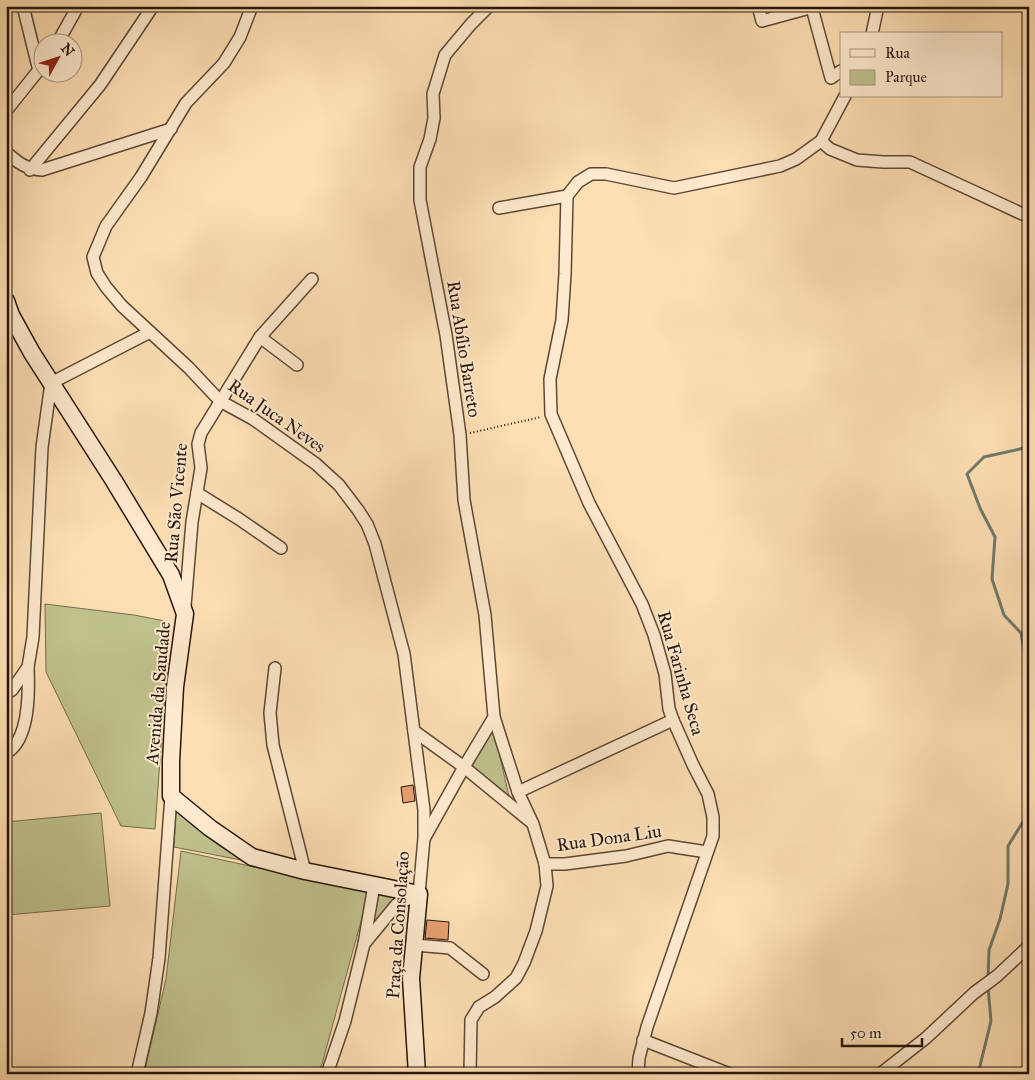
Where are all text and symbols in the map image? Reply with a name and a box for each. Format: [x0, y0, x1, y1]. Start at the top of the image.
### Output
north arrow [32, 32, 82, 82]
legend [840, 32, 1002, 98]
text: N [57, 40, 78, 60]
text: Rua [885, 44, 910, 62]
text: Parque [885, 68, 927, 87]
street label: Rua Abílio Barreto [442, 279, 486, 419]
street label: Rua Juca Neves [223, 374, 330, 459]
street label: Rua São Vicente [160, 442, 192, 564]
street label: Rua Farinha Seca [653, 608, 709, 738]
street label: Avenida da Saudade [141, 620, 175, 767]
street label: Rua Dona Liu [555, 820, 663, 856]
street label: Praça da Consolação [382, 850, 414, 1000]
scale bar [842, 1015, 922, 1047]
text: 50 m [850, 1024, 882, 1042]

